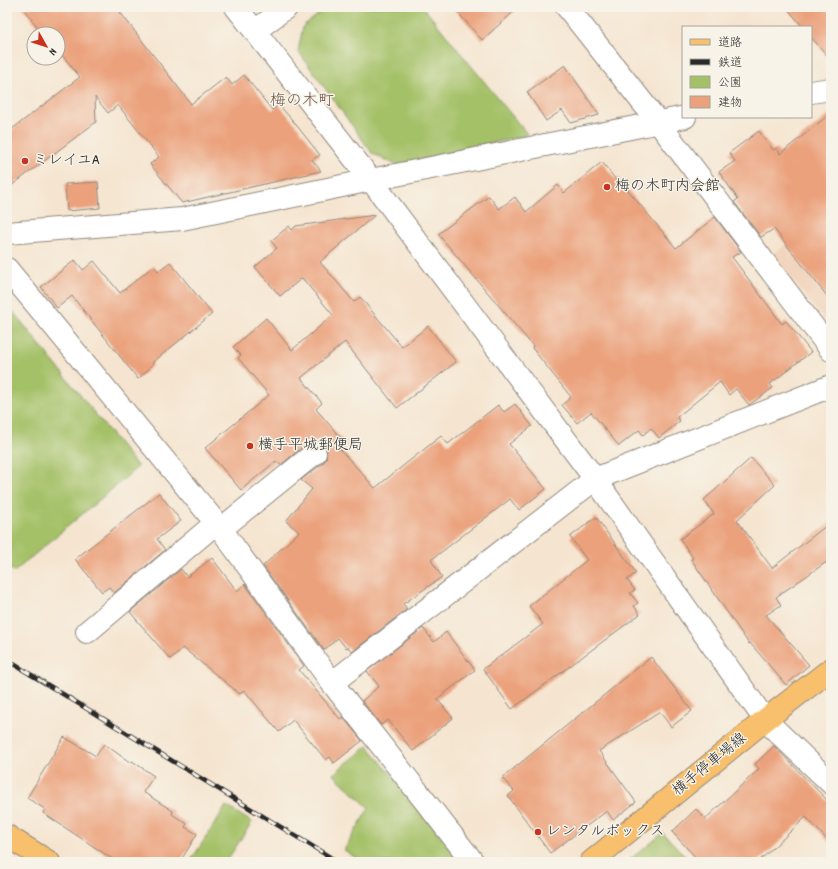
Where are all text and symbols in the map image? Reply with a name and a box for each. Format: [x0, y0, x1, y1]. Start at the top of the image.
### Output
north arrow [26, 26, 66, 66]
legend [682, 26, 812, 118]
text: 道路 [718, 35, 742, 52]
text: N [44, 44, 60, 59]
text: 鉄道 [718, 55, 742, 72]
text: 公園 [718, 75, 742, 92]
district label: 梅の木町 [270, 90, 334, 113]
text: 建物 [718, 95, 742, 112]
place label: ミレイユA [33, 150, 100, 172]
marker: ミレイユA [20, 156, 30, 166]
place label: 梅の木町内会館 [615, 176, 720, 198]
marker: 梅の木町内会館 [602, 182, 612, 192]
place label: 横手平城郵便局 [258, 435, 363, 457]
marker: 横手平城郵便局 [245, 441, 255, 451]
street label: 横手停車場線 [668, 728, 752, 802]
place label: レンタルボックス [546, 821, 665, 843]
marker: レンタルボックス [533, 827, 543, 837]

